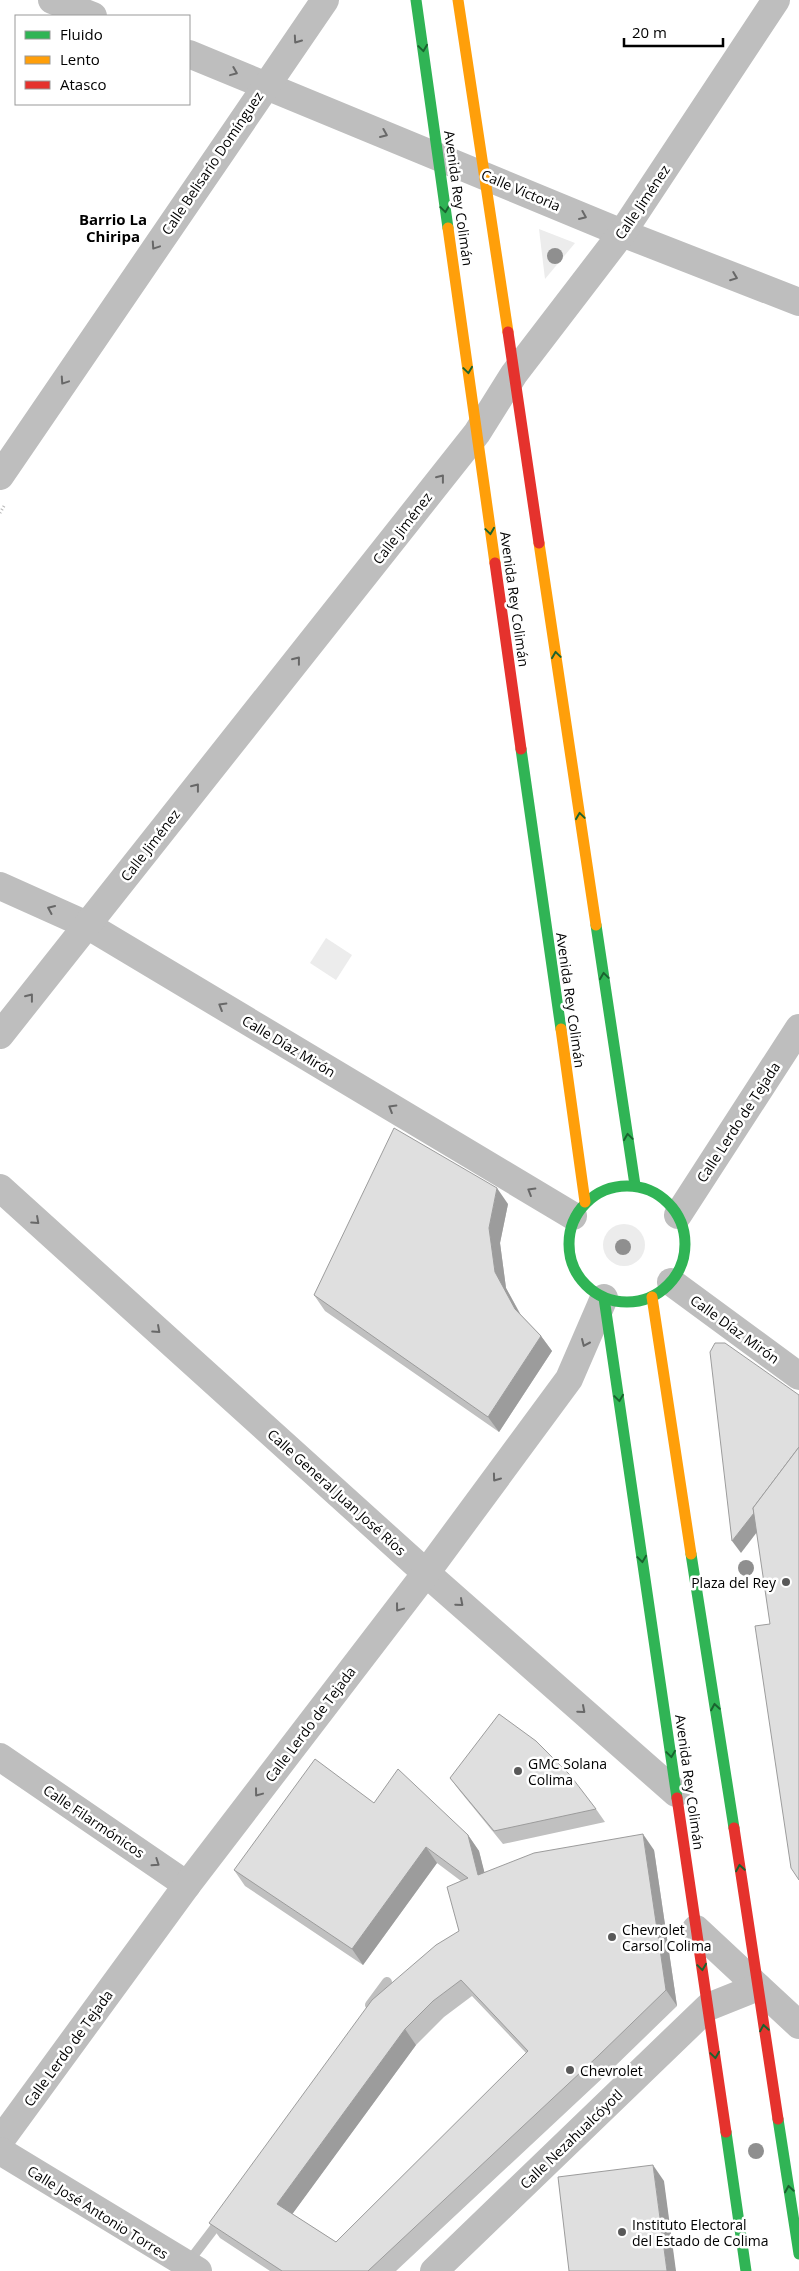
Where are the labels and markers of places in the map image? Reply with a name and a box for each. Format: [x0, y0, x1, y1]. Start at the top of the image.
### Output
place label: Plaza del Rey [691, 1573, 777, 1592]
marker: Plaza del Rey [780, 1576, 792, 1588]
place label: GMC Solana Colima [528, 1754, 607, 1789]
marker: GMC Solana Colima [512, 1765, 524, 1777]
place label: Chevrolet Carsol Colima [622, 1920, 712, 1955]
marker: Chevrolet Carsol Colima [606, 1931, 618, 1943]
place label: Chevrolet [580, 2061, 643, 2080]
marker: Chevrolet [564, 2064, 576, 2076]
place label: Instituto Electoral del Estado de Colima [632, 2215, 769, 2250]
marker: Instituto Electoral del Estado de Colima [616, 2226, 628, 2238]

